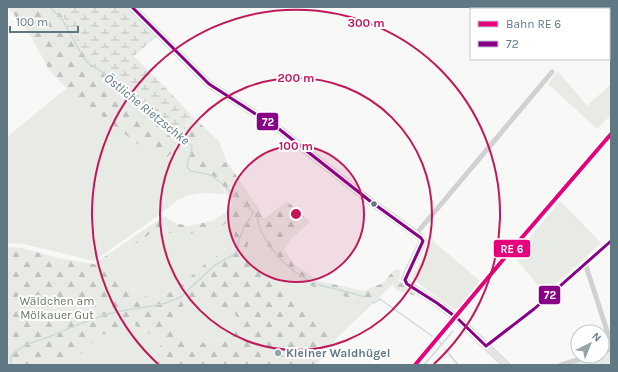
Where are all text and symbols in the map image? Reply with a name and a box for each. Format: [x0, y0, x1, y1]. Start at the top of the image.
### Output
scale bar [10, 8, 78, 34]
legend [470, 8, 610, 60]
text: 100 m [16, 15, 48, 29]
text: 300 m [347, 16, 385, 30]
text: Bahn RE 6 [506, 17, 561, 31]
text: 72 [506, 37, 519, 51]
water label: Östliche Rietzschke [101, 69, 193, 148]
text: 200 m [278, 71, 314, 85]
line badge: 72 [256, 112, 279, 131]
text: 72 [262, 116, 274, 129]
text: 100 m [279, 139, 313, 153]
unlabelled marker [369, 199, 379, 209]
centre of rings [289, 207, 303, 221]
line badge: RE 6 [493, 239, 531, 258]
text: RE 6 [501, 243, 524, 256]
line badge: 72 [538, 285, 561, 305]
text: 72 [544, 289, 556, 302]
park label: Wäldchen am Mölkauer Gut [20, 294, 94, 322]
north arrow [570, 324, 610, 364]
text: N [589, 330, 604, 344]
place label: Kleiner Waldhügel [286, 346, 390, 360]
marker: Kleiner Waldhügel [273, 348, 283, 358]

